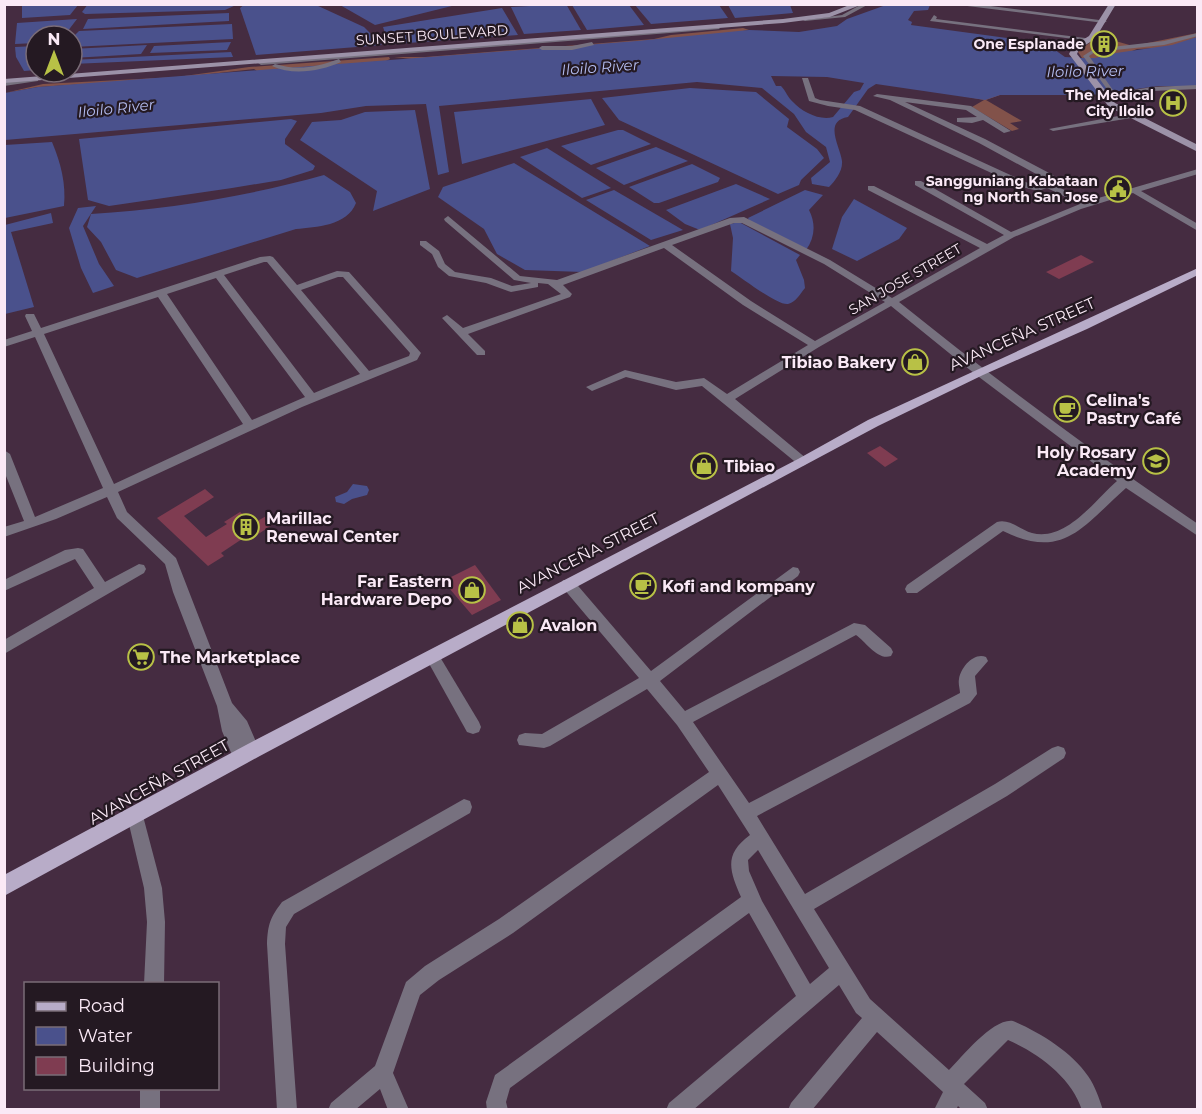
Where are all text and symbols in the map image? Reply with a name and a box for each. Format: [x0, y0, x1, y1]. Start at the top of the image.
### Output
street label: SUNSET BOULEVARD [355, 21, 509, 49]
north arrow [24, 24, 84, 84]
building icon: One Esplanade [1089, 29, 1119, 59]
text: N [48, 30, 60, 49]
place label: One Esplanade [973, 35, 1084, 53]
water label: Iloilo River [561, 55, 640, 79]
water label: Iloilo River [1046, 61, 1125, 81]
place label: The Medical City Iloilo [1066, 86, 1154, 120]
hospital icon: The Medical City Iloilo [1158, 88, 1188, 118]
water label: Iloilo River [77, 94, 156, 121]
place label: Sangguniang Kabataan ng North San Jose [926, 172, 1098, 206]
public building icon: Sangguniang Kabataan ng North San Jose [1103, 174, 1133, 204]
street label: SAN JOSE STREET [845, 239, 965, 319]
street label: AVANCEÑA STREET [946, 293, 1099, 375]
shop icon: Tibiao Bakery [900, 347, 930, 377]
place label: Tibiao Bakery [782, 353, 896, 372]
place label: Celina's Pastry Café [1086, 391, 1181, 428]
cafe icon: Celina's Pastry Café [1052, 394, 1082, 424]
place label: Holy Rosary Academy [1037, 443, 1136, 480]
school or university icon: Holy Rosary Academy [1141, 446, 1171, 476]
shop icon: Tibiao [689, 451, 719, 481]
place label: Tibiao [724, 457, 775, 476]
street label: AVANCEÑA STREET [513, 508, 663, 597]
place label: Marillac Renewal Center [266, 509, 399, 546]
building icon: Marillac Renewal Center [231, 512, 261, 542]
cafe icon: Kofi and kompany [628, 571, 658, 601]
place label: Far Eastern Hardware Depo [321, 572, 452, 609]
shop icon: Far Eastern Hardware Depo [457, 575, 487, 605]
place label: Kofi and kompany [662, 577, 815, 596]
shop icon: Avalon [505, 610, 535, 640]
place label: Avalon [539, 616, 597, 635]
supermarket icon: The Marketplace [126, 642, 156, 672]
place label: The Marketplace [160, 648, 300, 667]
street label: AVANCEÑA STREET [85, 735, 233, 829]
legend [24, 982, 219, 1090]
text: Road [78, 995, 125, 1017]
text: Water [78, 1025, 133, 1047]
text: Building [78, 1055, 155, 1077]

